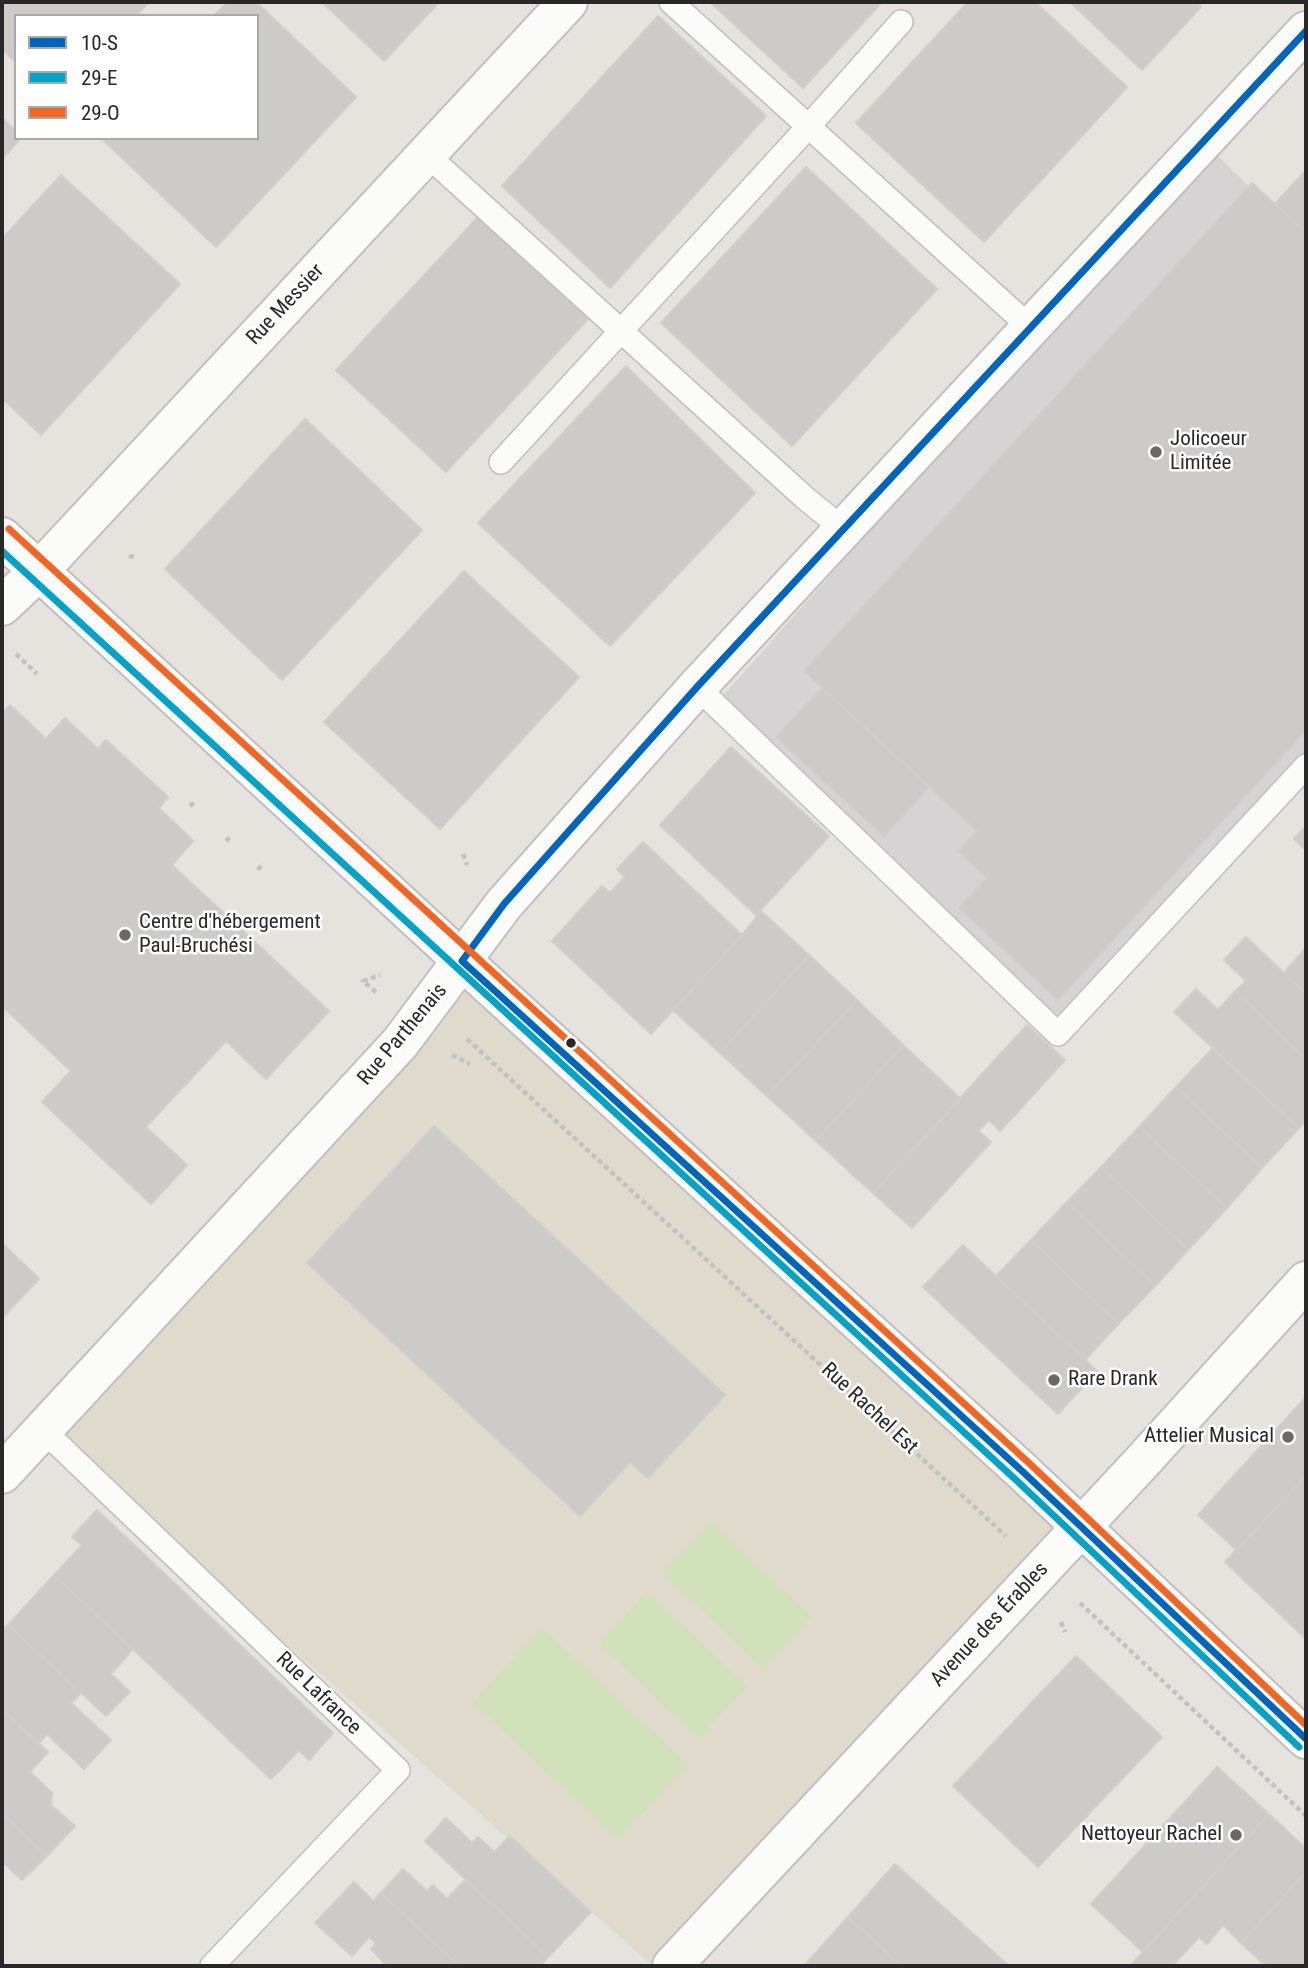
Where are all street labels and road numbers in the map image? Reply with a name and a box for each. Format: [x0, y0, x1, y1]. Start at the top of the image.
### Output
street label: Rue Messier [242, 259, 330, 351]
street label: Rue Parthenais [353, 979, 453, 1091]
street label: Rue Rachel Est [816, 1358, 922, 1460]
street label: Avenue des Érables [926, 1558, 1054, 1692]
street label: Rue Lafrance [270, 1647, 366, 1741]

